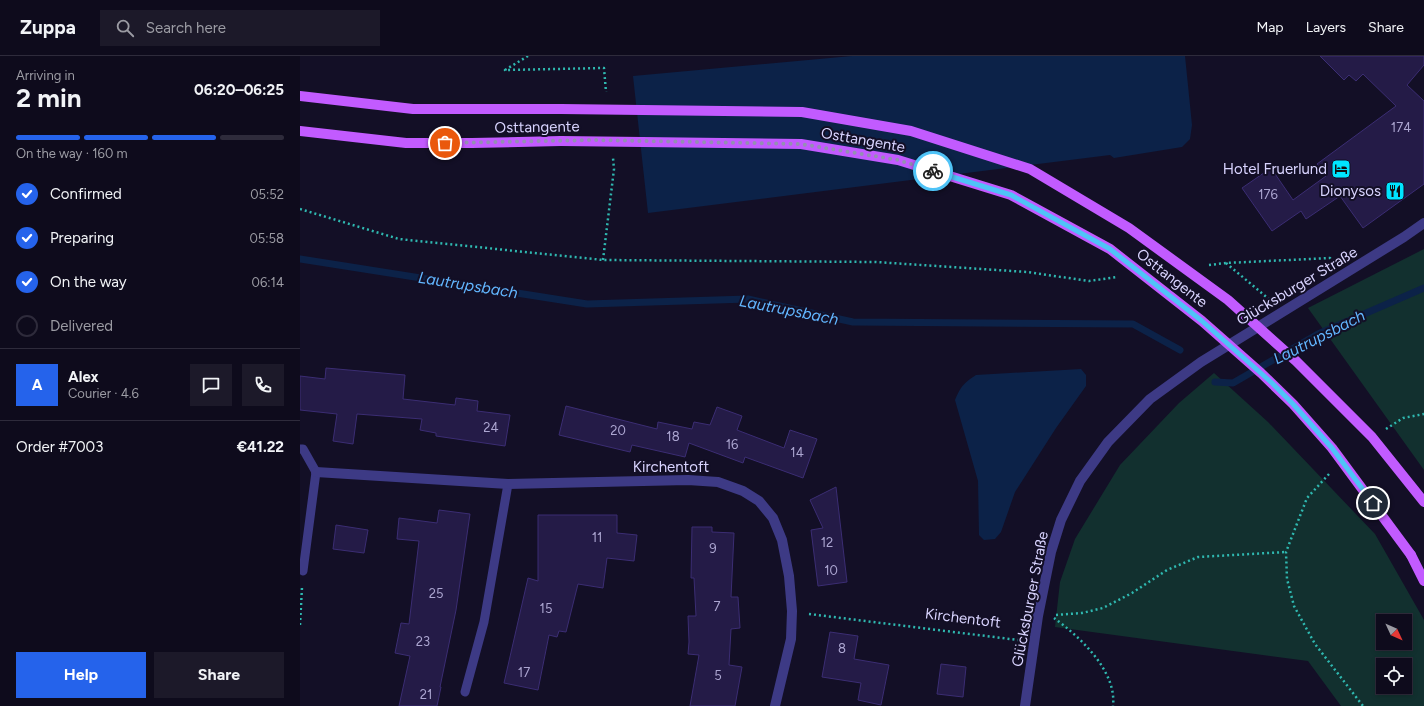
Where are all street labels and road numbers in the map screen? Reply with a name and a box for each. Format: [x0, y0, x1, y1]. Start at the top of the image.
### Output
street label: Osttangente [494, 117, 580, 137]
street label: Osttangente [820, 124, 906, 156]
street label: Glücksburger Straße [1233, 243, 1361, 329]
street label: Osttangente [1133, 245, 1211, 311]
street label: Kirchentoft [633, 458, 709, 476]
street label: Glücksburger Straße [1008, 530, 1052, 668]
street label: Kirchentoft [924, 604, 1002, 632]

